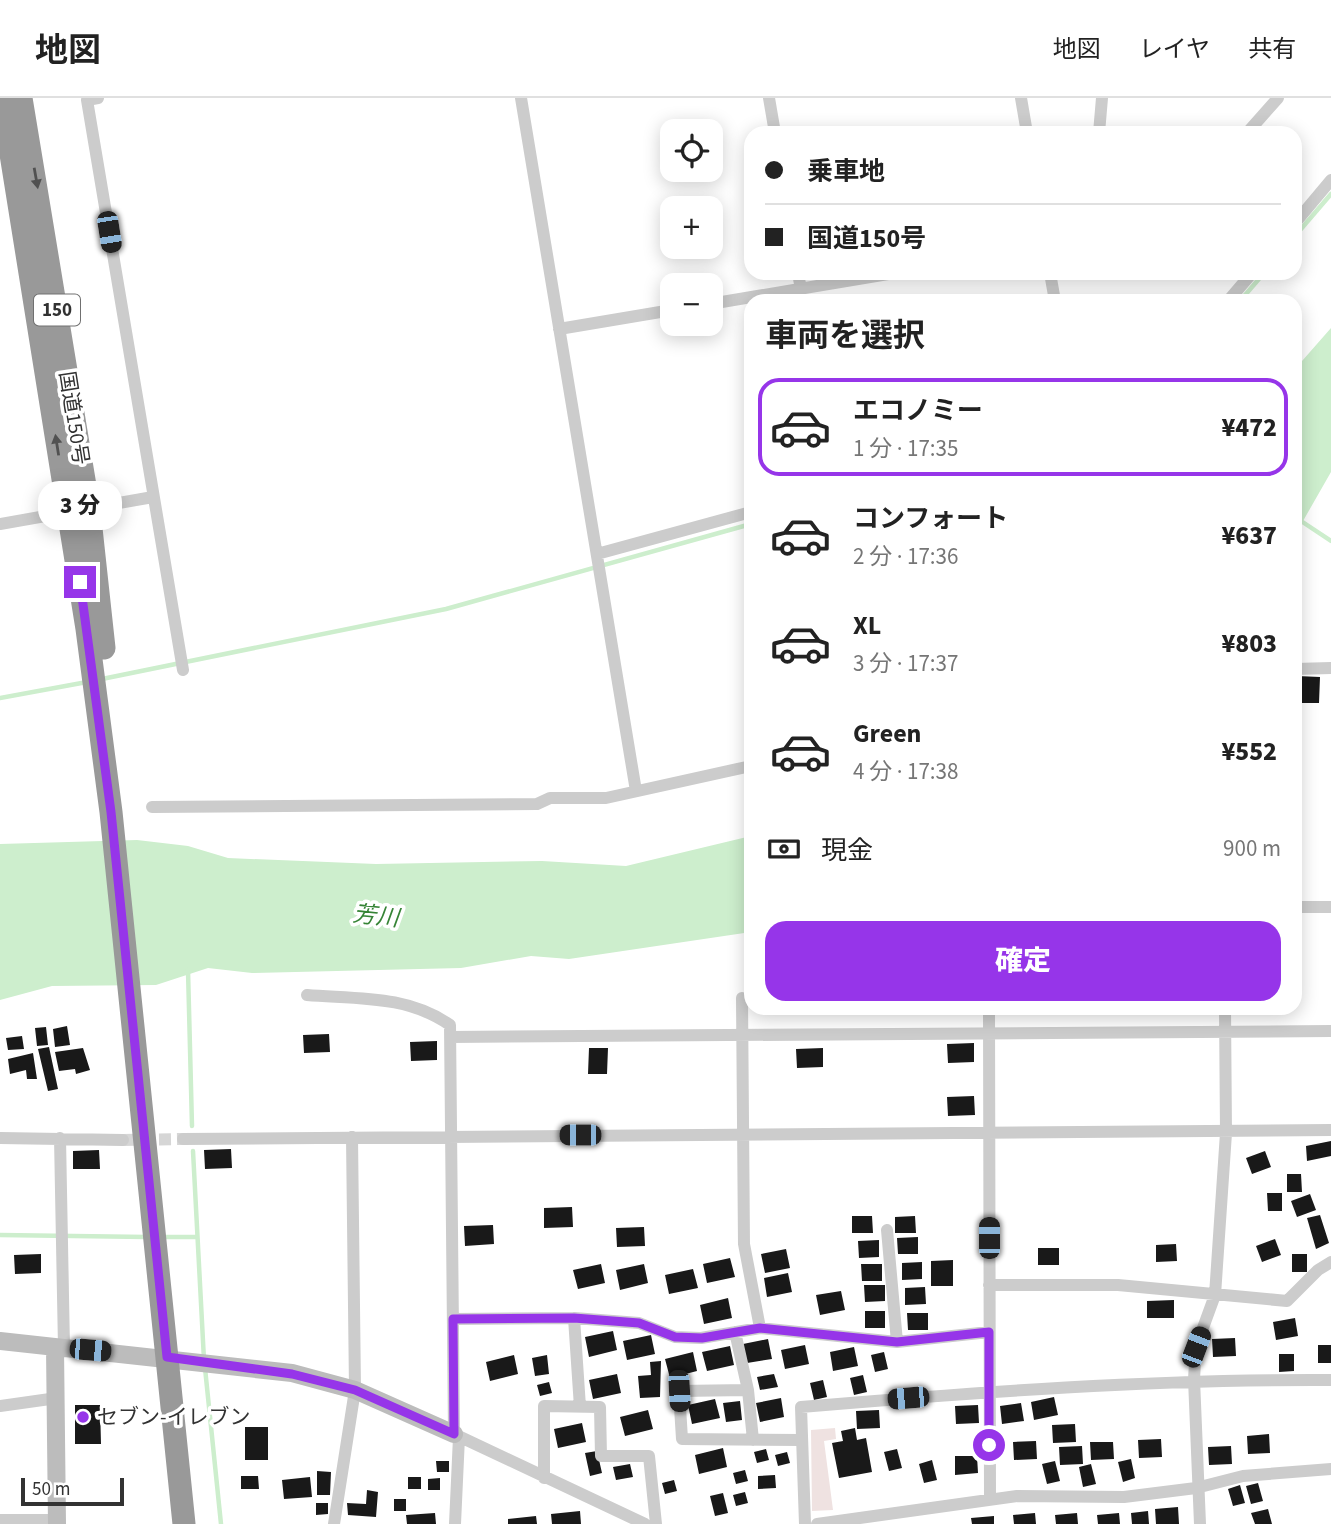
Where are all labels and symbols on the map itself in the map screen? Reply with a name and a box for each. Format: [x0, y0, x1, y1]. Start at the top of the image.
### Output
one-way arrow [31, 167, 42, 189]
car [96, 210, 123, 254]
road number: 150 [34, 294, 80, 326]
street label: 国道150号 [52, 369, 96, 467]
one-way arrow [51, 434, 62, 456]
callout: 3 分 [38, 480, 122, 530]
route end [64, 566, 96, 598]
water label: 芳川 [351, 897, 404, 935]
car [560, 1125, 602, 1146]
car [979, 1217, 1000, 1259]
car [1179, 1324, 1214, 1370]
car [69, 1338, 112, 1362]
car [668, 1369, 691, 1413]
car [887, 1386, 930, 1410]
place label: セブン-イレブン [97, 1402, 251, 1432]
marker: セブン-イレブン [75, 1409, 91, 1425]
route start [973, 1429, 1005, 1461]
scale bar [21, 1475, 124, 1507]

